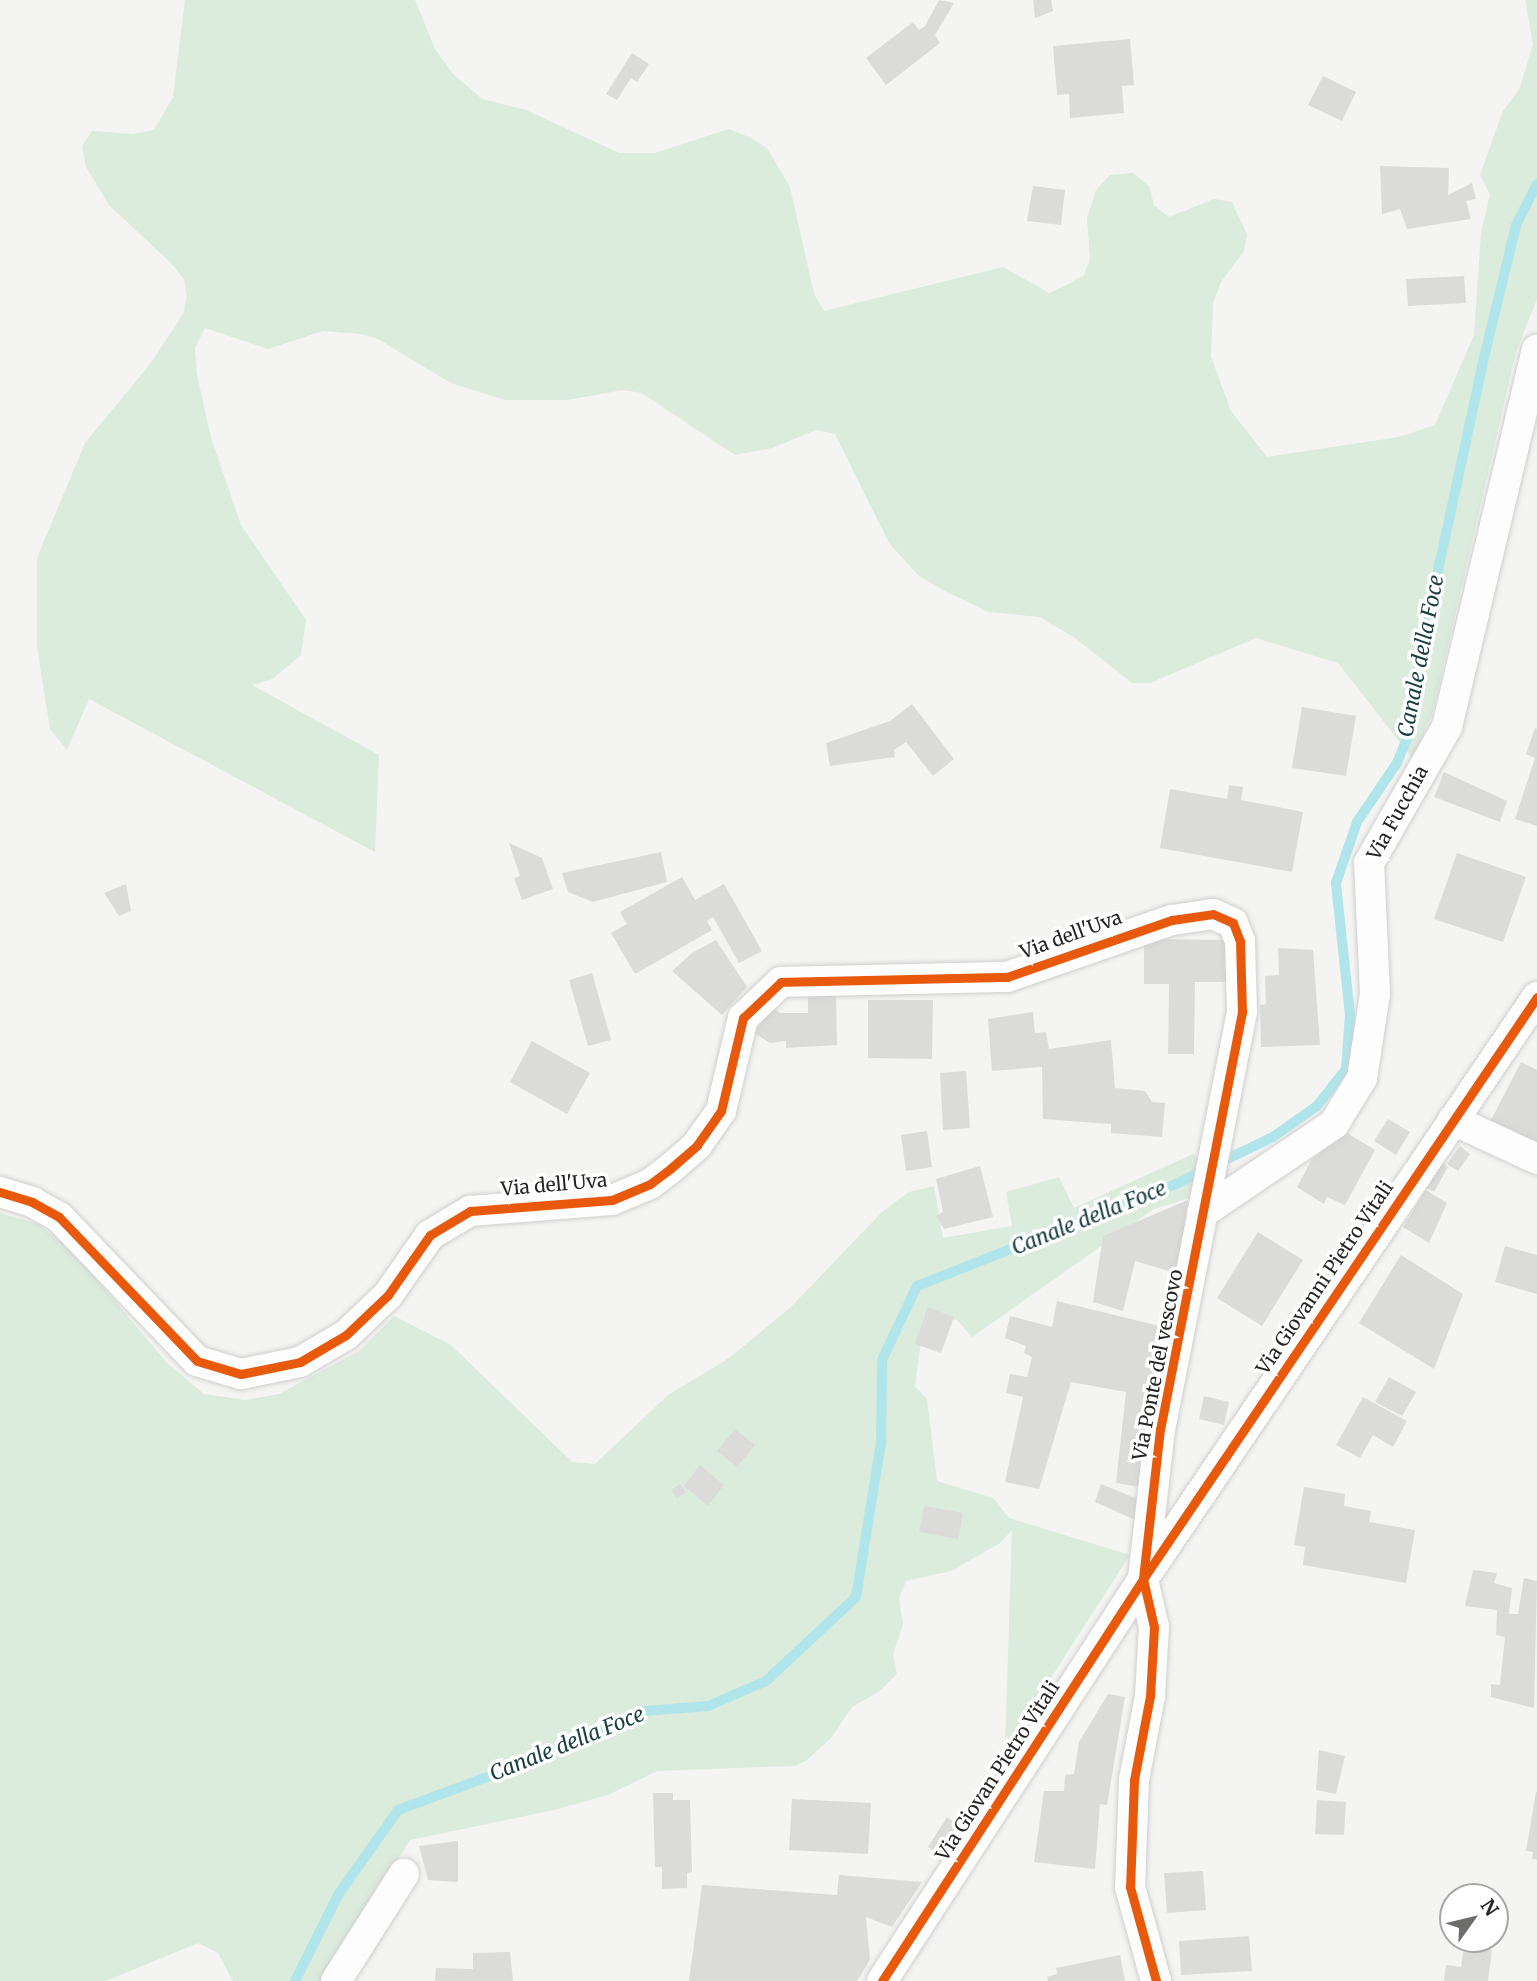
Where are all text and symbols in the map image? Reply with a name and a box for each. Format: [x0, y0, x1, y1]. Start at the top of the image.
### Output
water label: Canale della Foce [1393, 573, 1449, 739]
street label: Via Fucchia [1363, 762, 1433, 864]
street label: Via dell'Uva [1017, 906, 1125, 964]
street label: Via dell'Uva [500, 1169, 608, 1201]
water label: Canale della Foce [1008, 1175, 1170, 1261]
street label: Via Giovanni Pietro Vitali [1252, 1177, 1398, 1379]
street label: Via Ponte del vescovo [1128, 1268, 1188, 1462]
street label: Via Giovan Pietro Vitali [931, 1677, 1065, 1865]
water label: Canale della Foce [486, 1701, 648, 1787]
north arrow [1439, 1883, 1509, 1953]
text: N [1476, 1894, 1504, 1920]

